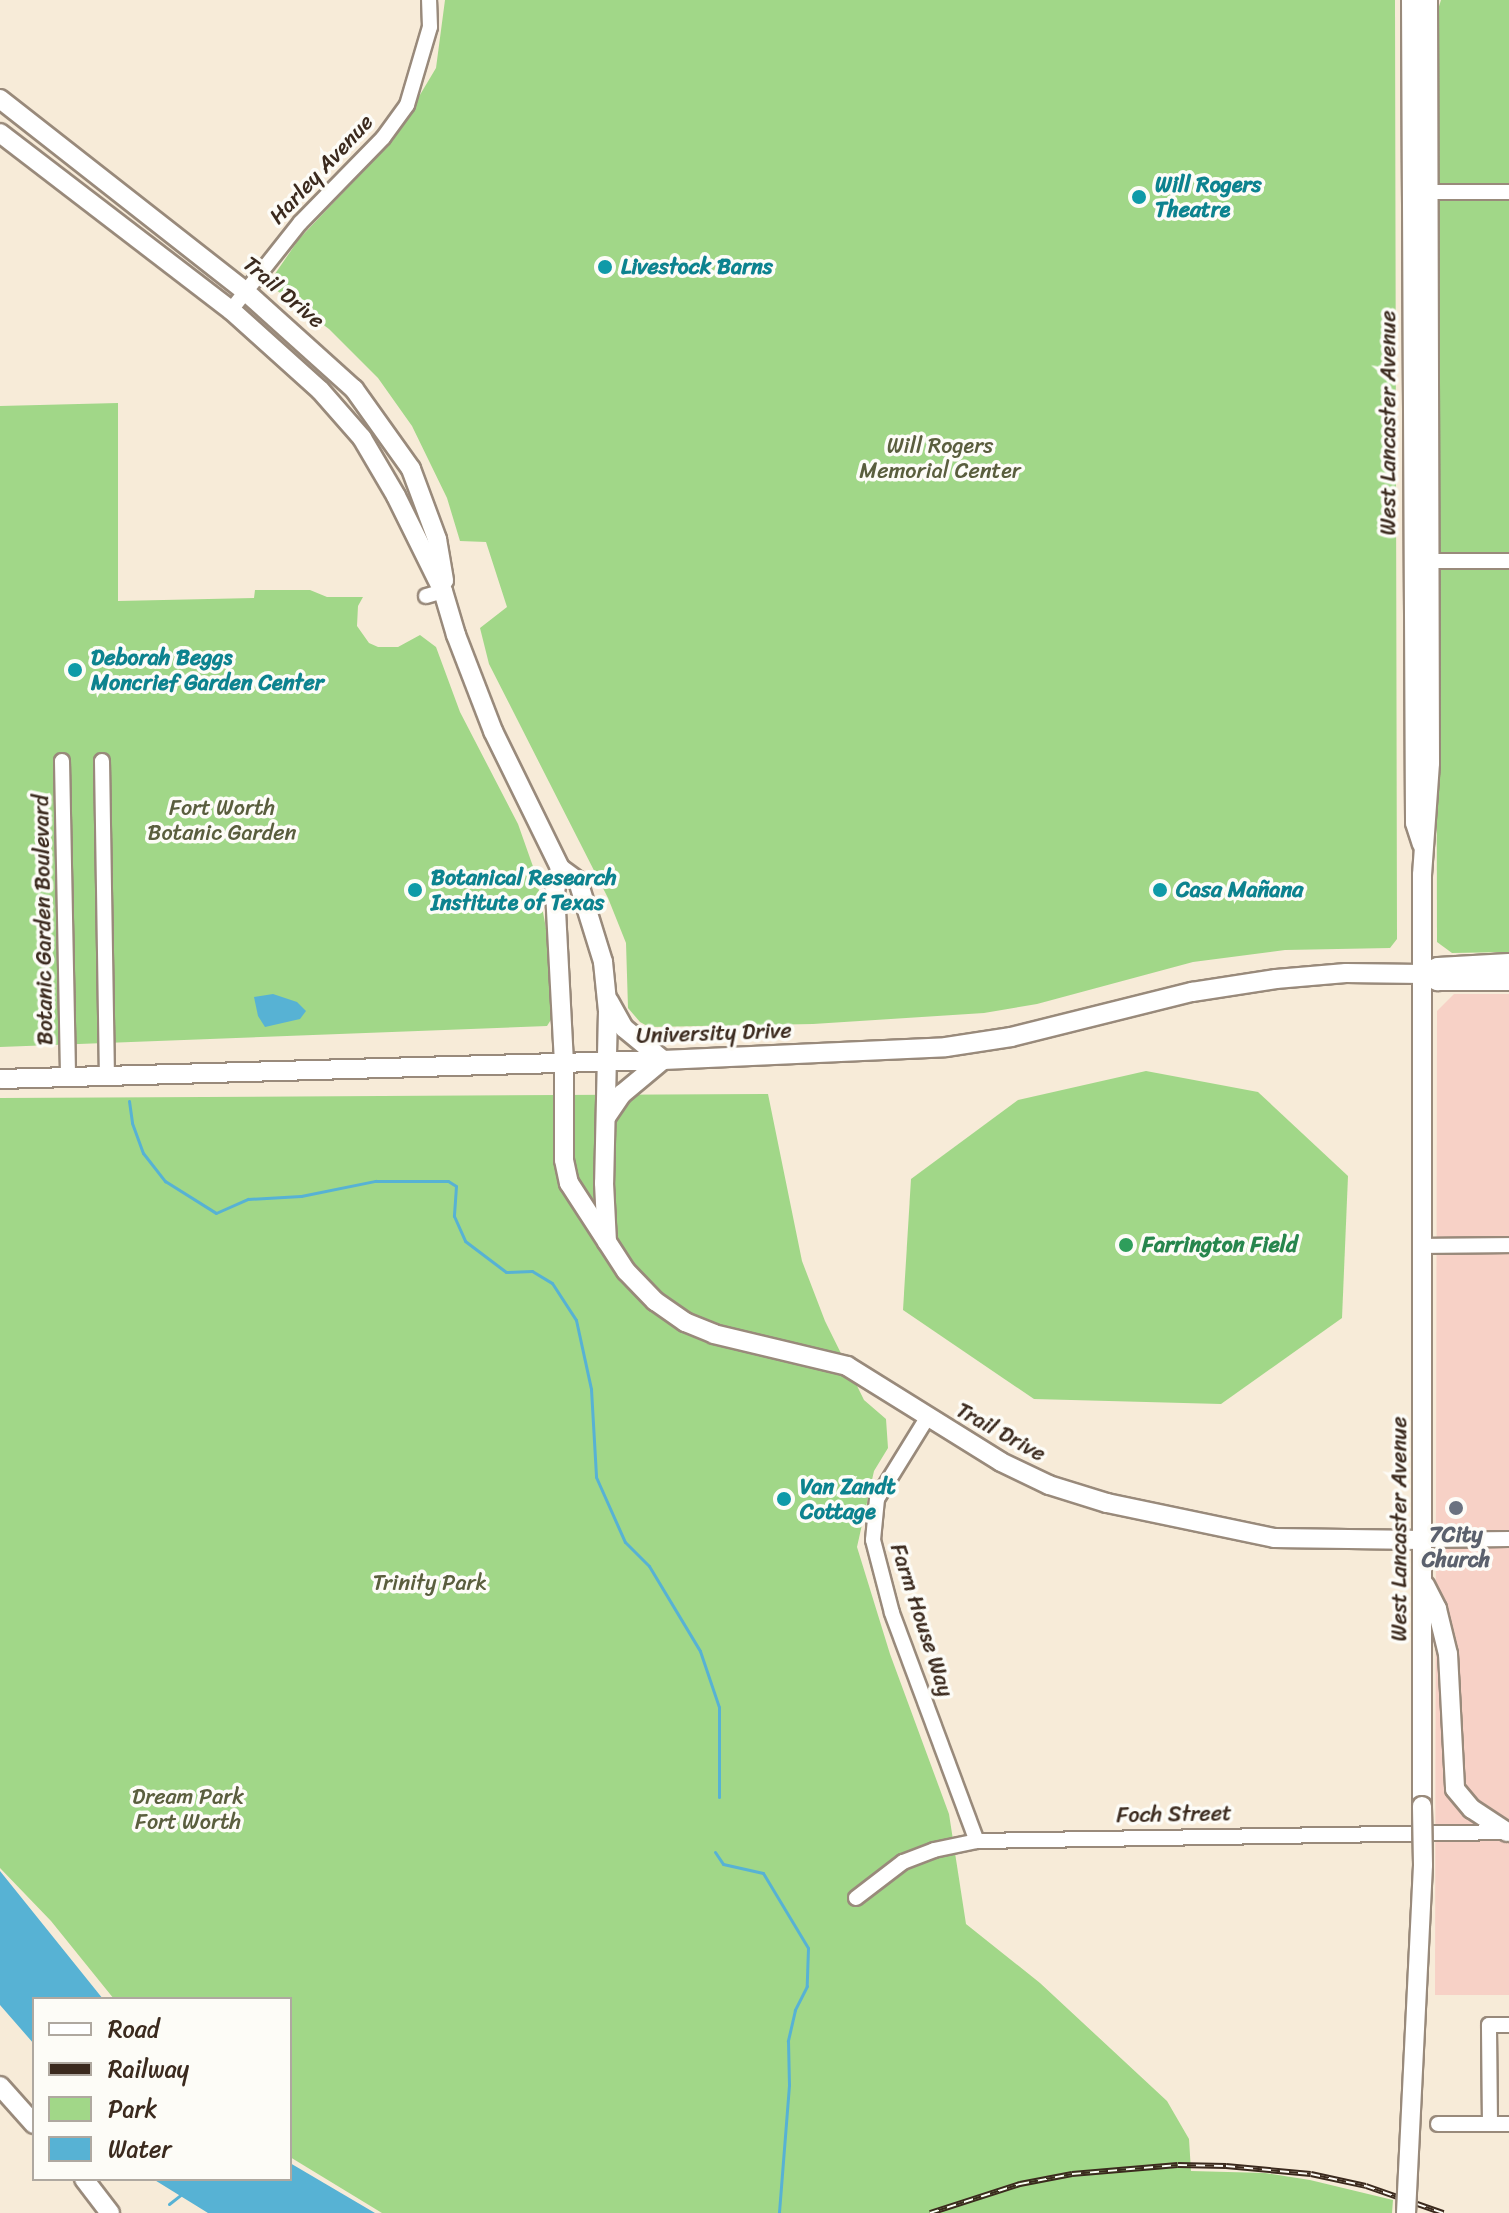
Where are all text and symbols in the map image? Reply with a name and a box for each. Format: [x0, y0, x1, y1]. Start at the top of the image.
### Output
street label: Harley Avenue [263, 109, 379, 229]
place label: Will Rogers Theatre [1155, 171, 1261, 222]
marker: Will Rogers Theatre [1130, 188, 1148, 206]
street label: Trail Drive [238, 250, 330, 334]
place label: Livestock Barns [621, 254, 772, 280]
marker: Livestock Barns [596, 258, 614, 276]
street label: West Lancaster Avenue [1375, 311, 1401, 535]
park label: Will Rogers Memorial Center [859, 432, 1021, 484]
place label: Deborah Beggs Moncrief Garden Center [91, 644, 325, 696]
marker: Deborah Beggs Moncrief Garden Center [66, 661, 84, 679]
park label: Fort Worth Botanic Garden [148, 794, 296, 846]
street label: Botanic Garden Boulevard [28, 795, 58, 1045]
place label: Botanical Research Institute of Texas [431, 864, 617, 916]
place label: Casa Mañana [1176, 877, 1302, 903]
marker: Botanical Research Institute of Texas [406, 881, 424, 899]
marker: Casa Mañana [1151, 881, 1169, 899]
street label: University Drive [636, 1017, 792, 1049]
place label: Farrington Field [1142, 1232, 1298, 1258]
marker: Farrington Field [1117, 1236, 1135, 1254]
street label: Trail Drive [952, 1397, 1050, 1467]
street label: West Lancaster Avenue [1386, 1417, 1412, 1641]
place label: Van Zandt Cottage [800, 1473, 895, 1524]
marker: Van Zandt Cottage [775, 1490, 793, 1508]
marker: 7City Church [1447, 1499, 1465, 1517]
place label: 7City Church [1422, 1521, 1490, 1572]
street label: Farm House Way [885, 1540, 959, 1700]
park label: Trinity Park [373, 1570, 487, 1596]
park label: Dream Park Fort Worth [132, 1783, 244, 1834]
street label: Foch Street [1116, 1800, 1232, 1828]
legend [32, 1997, 292, 2181]
text: Road [108, 2008, 159, 2050]
text: Railway [108, 2048, 189, 2090]
text: Park [108, 2088, 157, 2130]
text: Water [108, 2128, 171, 2170]

